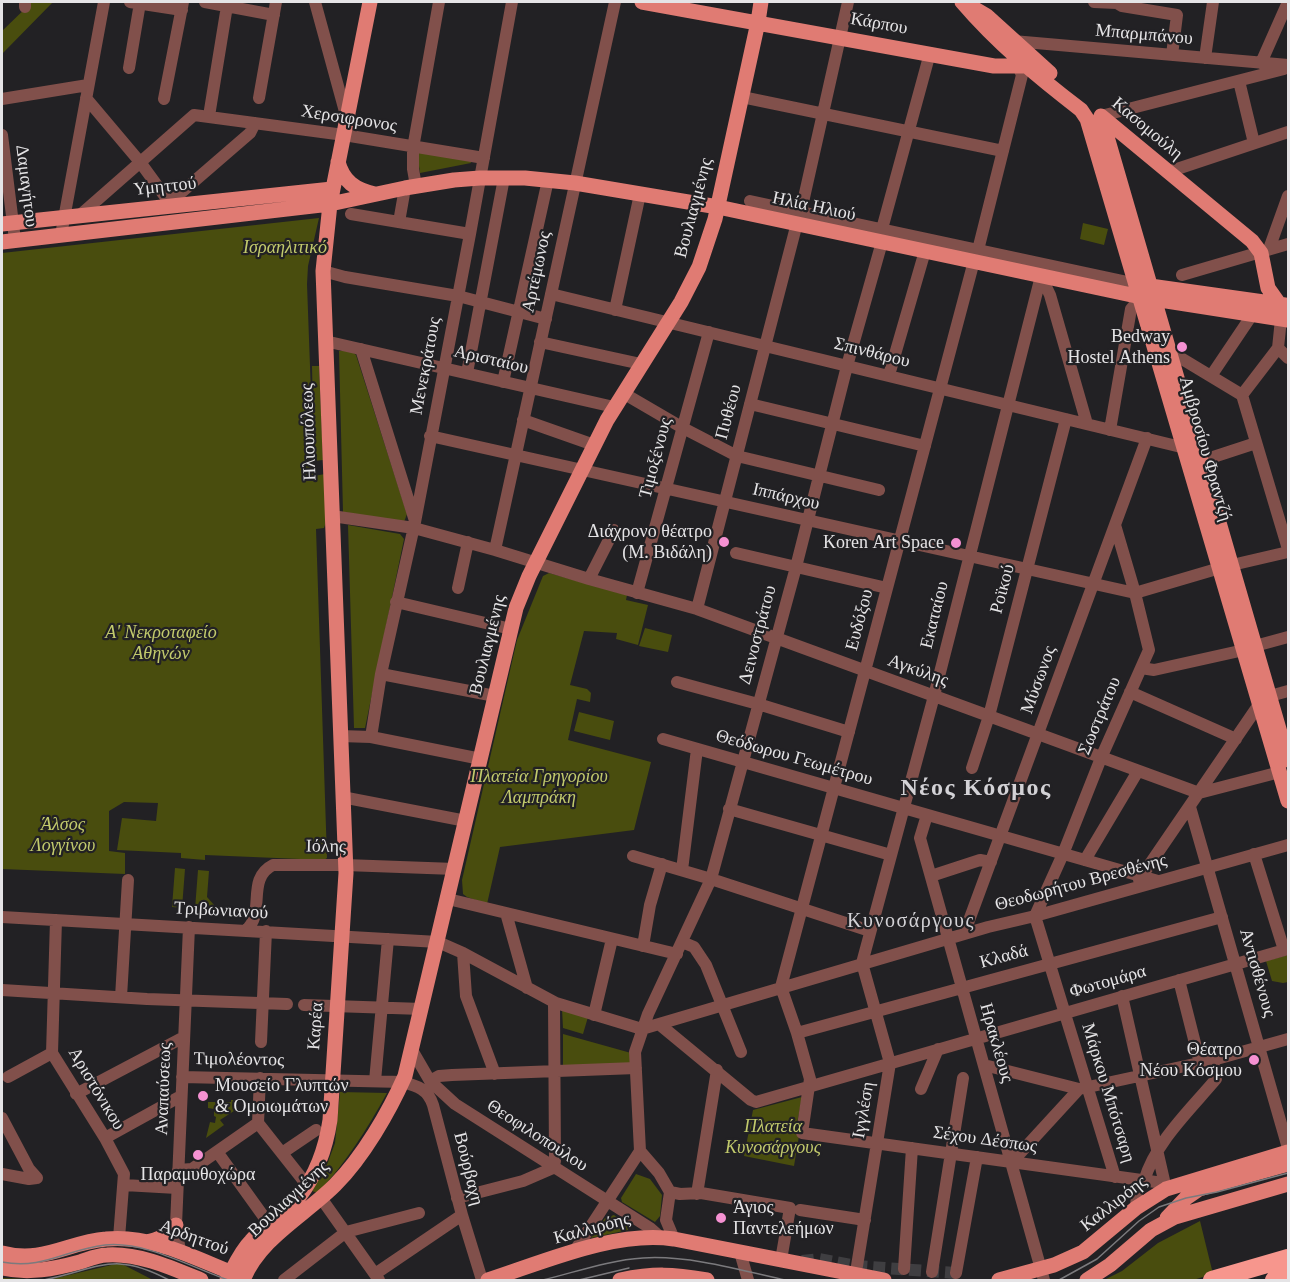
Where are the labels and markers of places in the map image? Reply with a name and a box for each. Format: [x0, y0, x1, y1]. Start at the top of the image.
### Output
place label: Bedway Hostel Athens [1068, 326, 1170, 368]
marker: Bedway Hostel Athens [1175, 340, 1189, 354]
place label: Διάχρονο θέατρο (Μ. Βιδάλη) [588, 521, 712, 564]
place label: Koren Art Space [823, 532, 944, 554]
marker: Διάχρονο θέατρο (Μ. Βιδάλη) [717, 535, 731, 549]
marker: Koren Art Space [949, 536, 963, 550]
place label: Θέατρο Νέου Κόσμου [1140, 1039, 1242, 1082]
marker: Θέατρο Νέου Κόσμου [1247, 1053, 1261, 1067]
place label: Μουσείο Γλυπτών & Ομοιωμάτων [215, 1075, 349, 1118]
marker: Μουσείο Γλυπτών & Ομοιωμάτων [196, 1089, 210, 1103]
marker: Παραμυθοχώρα [191, 1148, 205, 1162]
place label: Παραμυθοχώρα [141, 1164, 255, 1186]
place label: Άγιος Παντελεήμων [733, 1197, 834, 1240]
marker: Άγιος Παντελεήμων [714, 1211, 728, 1225]

